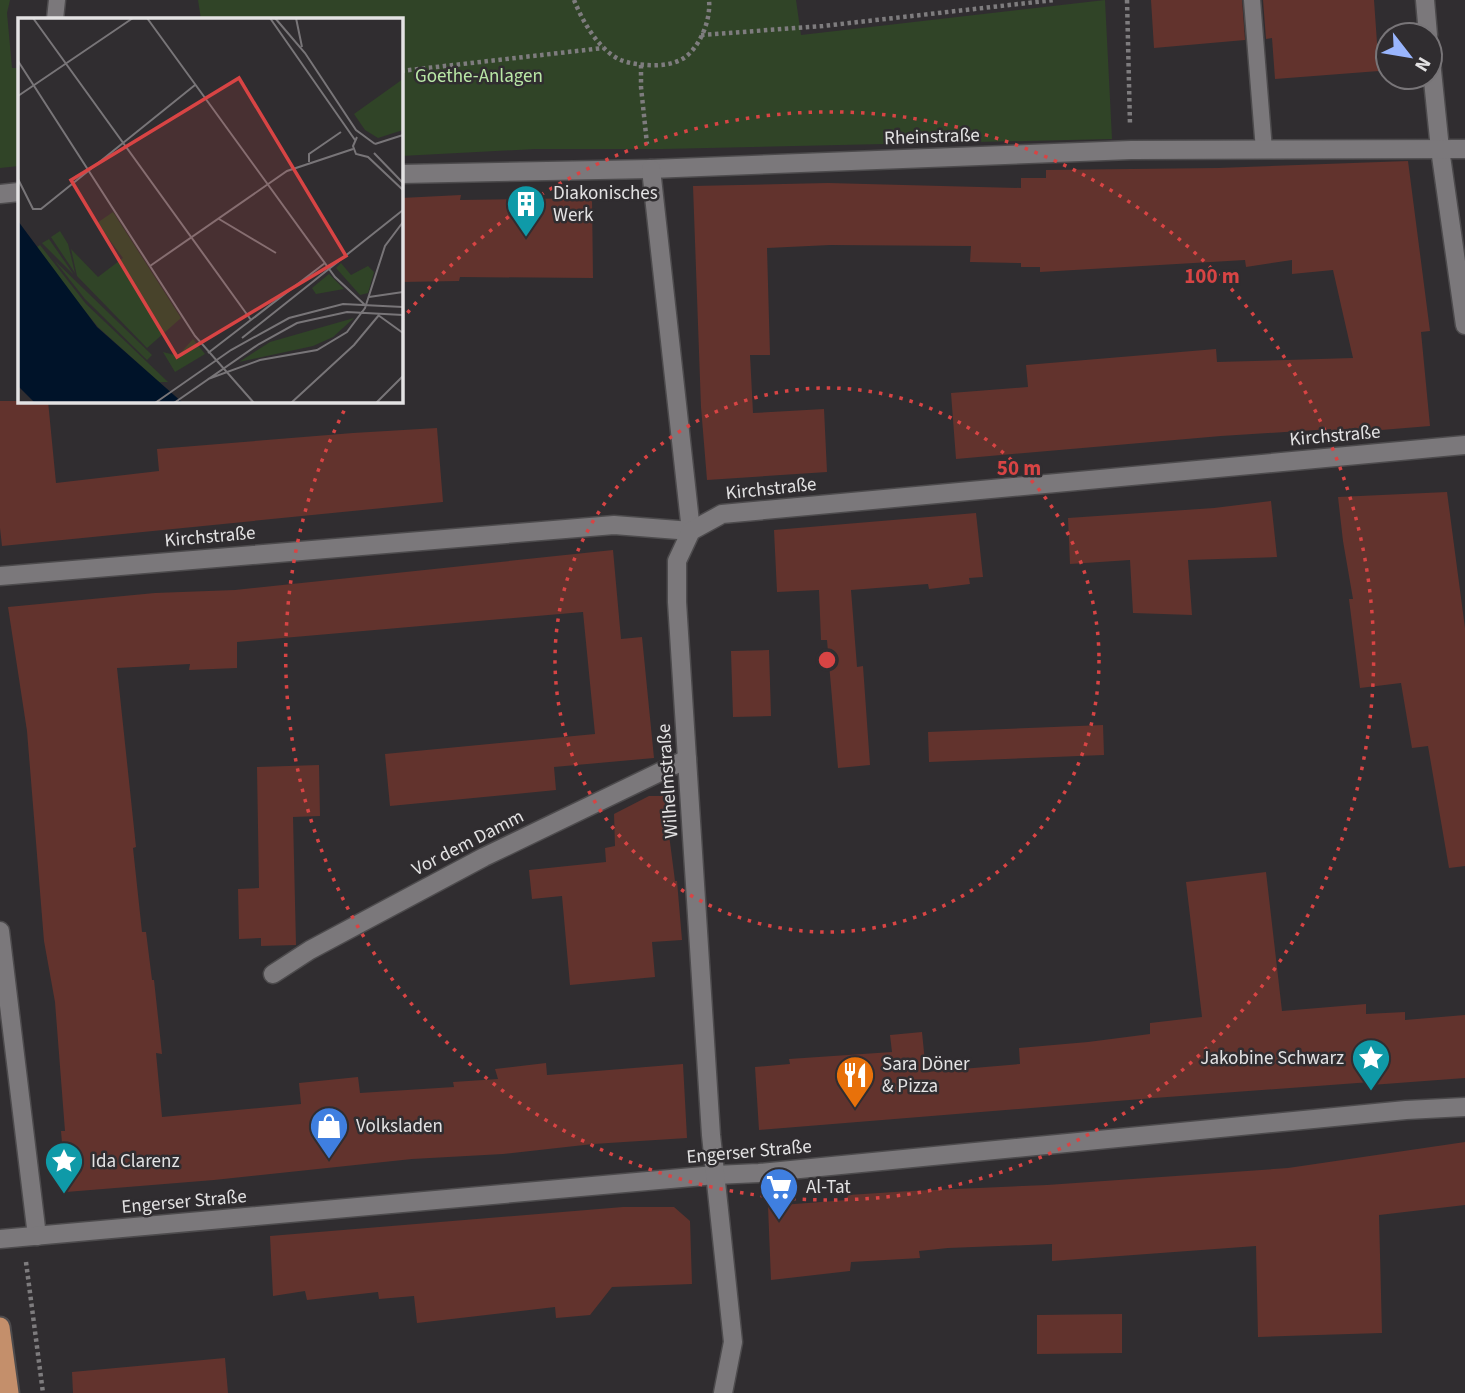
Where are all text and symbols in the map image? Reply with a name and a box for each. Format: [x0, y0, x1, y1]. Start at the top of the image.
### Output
inset map [18, 18, 402, 402]
north arrow [1374, 21, 1444, 91]
text: N [1407, 52, 1437, 76]
park label: Goethe-Anlagen [415, 63, 543, 90]
street label: Rheinstraße [884, 122, 980, 152]
place label: Diakonisches Werk [553, 180, 658, 229]
building icon: Diakonisches Werk [505, 183, 547, 238]
text: 100 m [1184, 261, 1240, 291]
street label: Kirchstraße [1288, 419, 1382, 453]
text: 50 m [997, 453, 1041, 483]
street label: Kirchstraße [724, 471, 818, 507]
street label: Kirchstraße [163, 520, 257, 554]
centre of rings [815, 648, 839, 672]
street label: Wilhelmstraße [651, 723, 685, 839]
street label: Vor dem Damm [407, 803, 529, 883]
place icon: Jakobine Schwarz [1350, 1037, 1392, 1092]
place label: Jakobine Schwarz [1200, 1045, 1344, 1072]
place label: Sara Döner & Pizza [882, 1051, 970, 1100]
restaurant icon: Sara Döner & Pizza [834, 1054, 876, 1109]
shop icon: Volksladen [308, 1105, 350, 1160]
place label: Volksladen [356, 1113, 443, 1140]
street label: Engerser Straße [685, 1133, 813, 1171]
place icon: Ida Clarenz [43, 1140, 85, 1195]
place label: Ida Clarenz [91, 1148, 179, 1175]
supermarket icon: Al-Tat [758, 1166, 800, 1221]
place label: Al-Tat [806, 1174, 851, 1201]
street label: Engerser Straße [120, 1183, 248, 1221]

